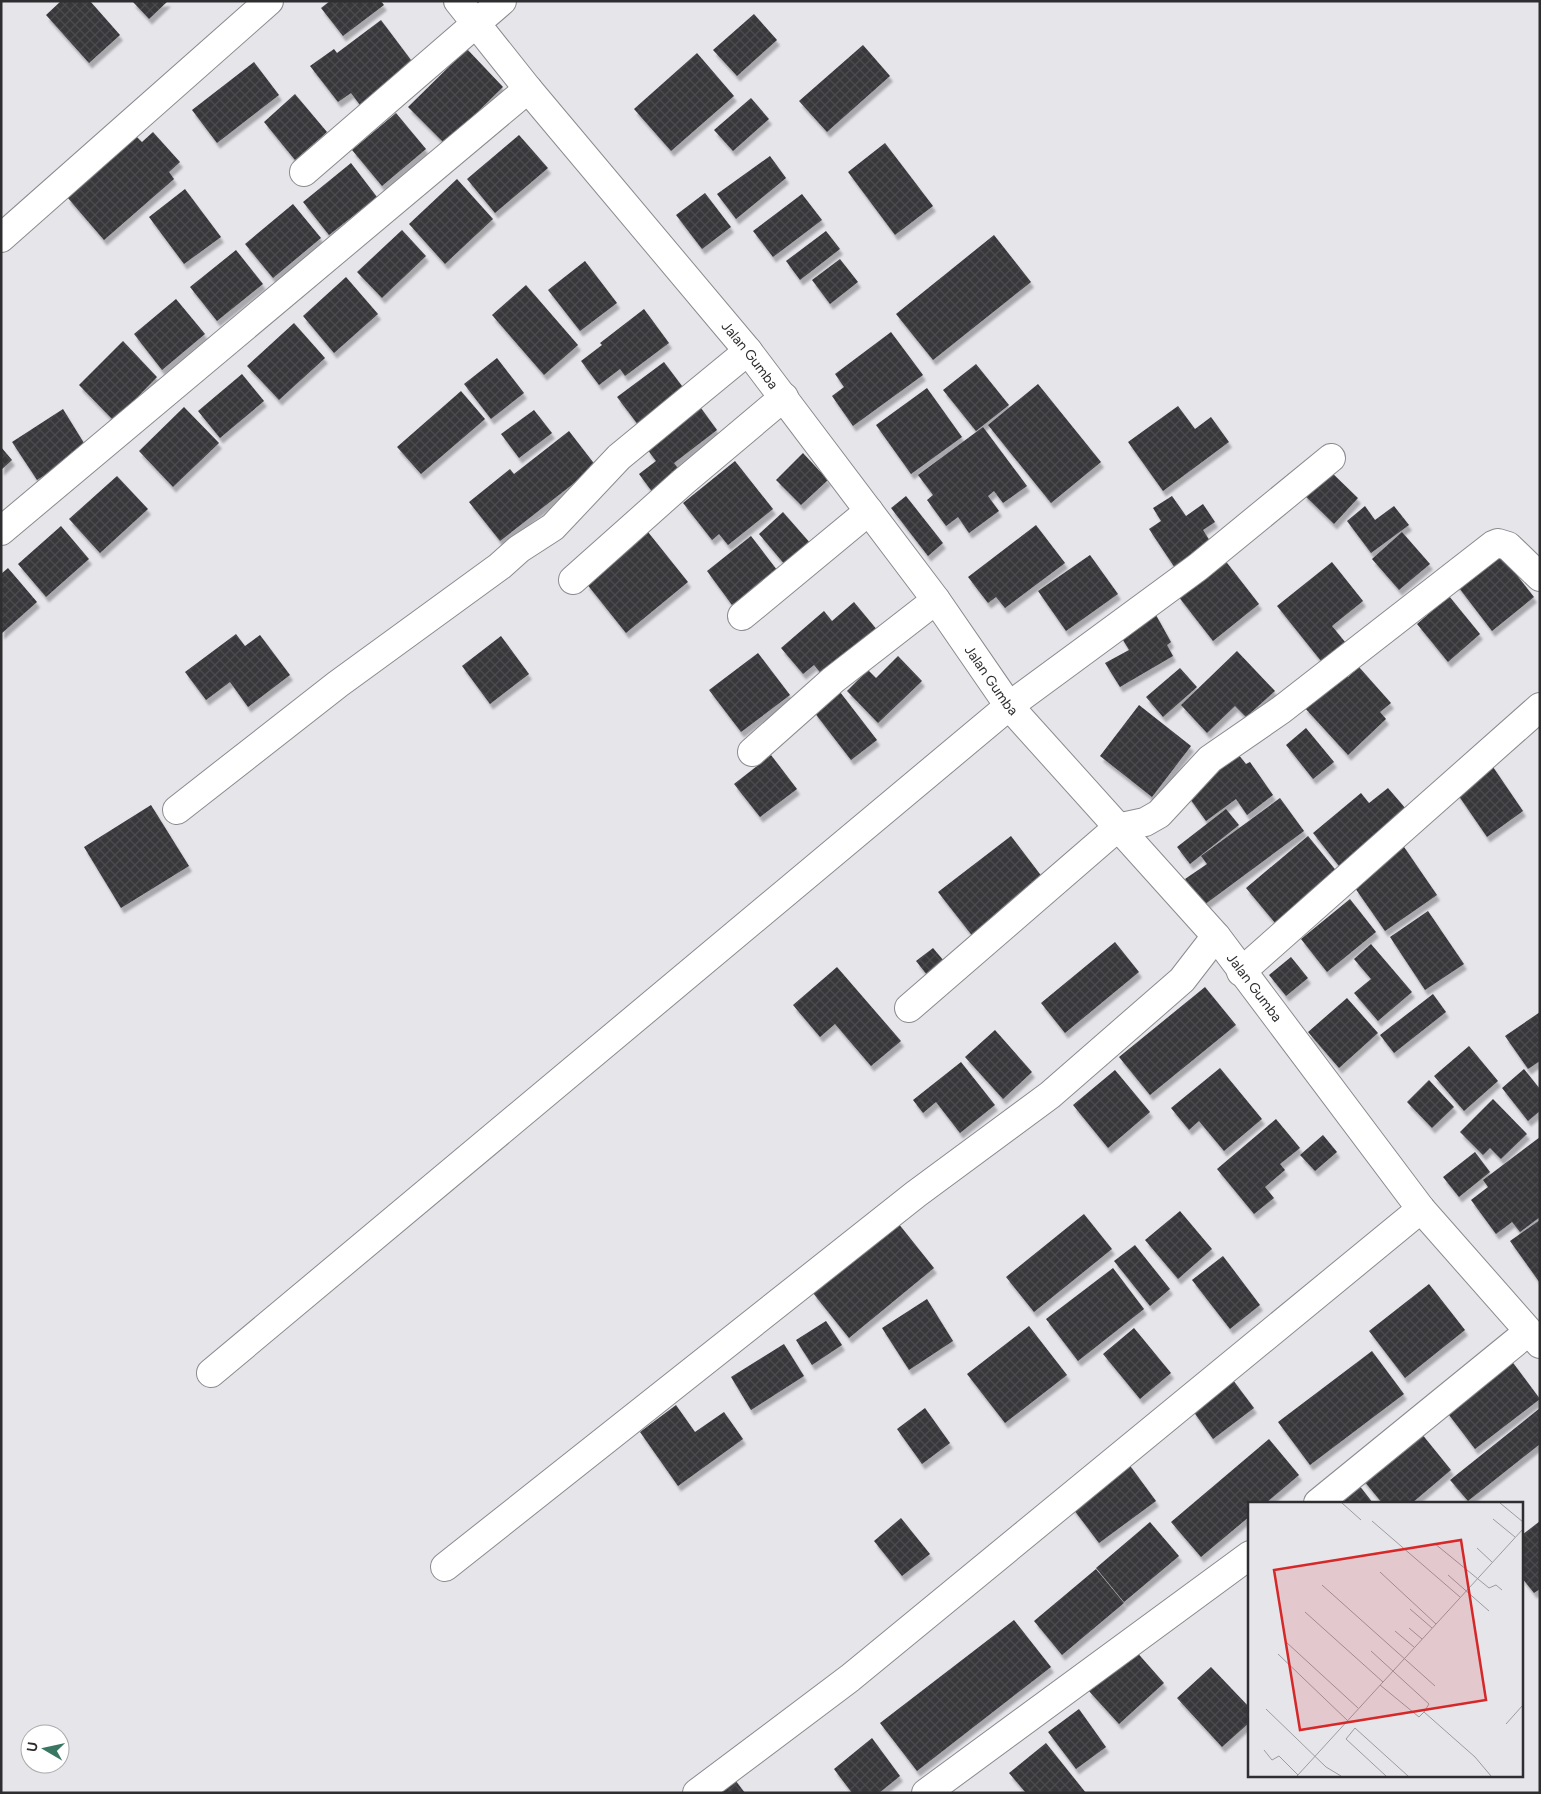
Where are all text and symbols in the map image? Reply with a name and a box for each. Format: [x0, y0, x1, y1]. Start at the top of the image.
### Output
street label: Jalan Gumba [718, 318, 782, 393]
street label: Jalan Gumba [961, 642, 1021, 719]
street label: Jalan Gumba [1223, 950, 1286, 1025]
inset map [1248, 1502, 1524, 1776]
north arrow [20, 1724, 70, 1774]
text: U [23, 1741, 42, 1753]

